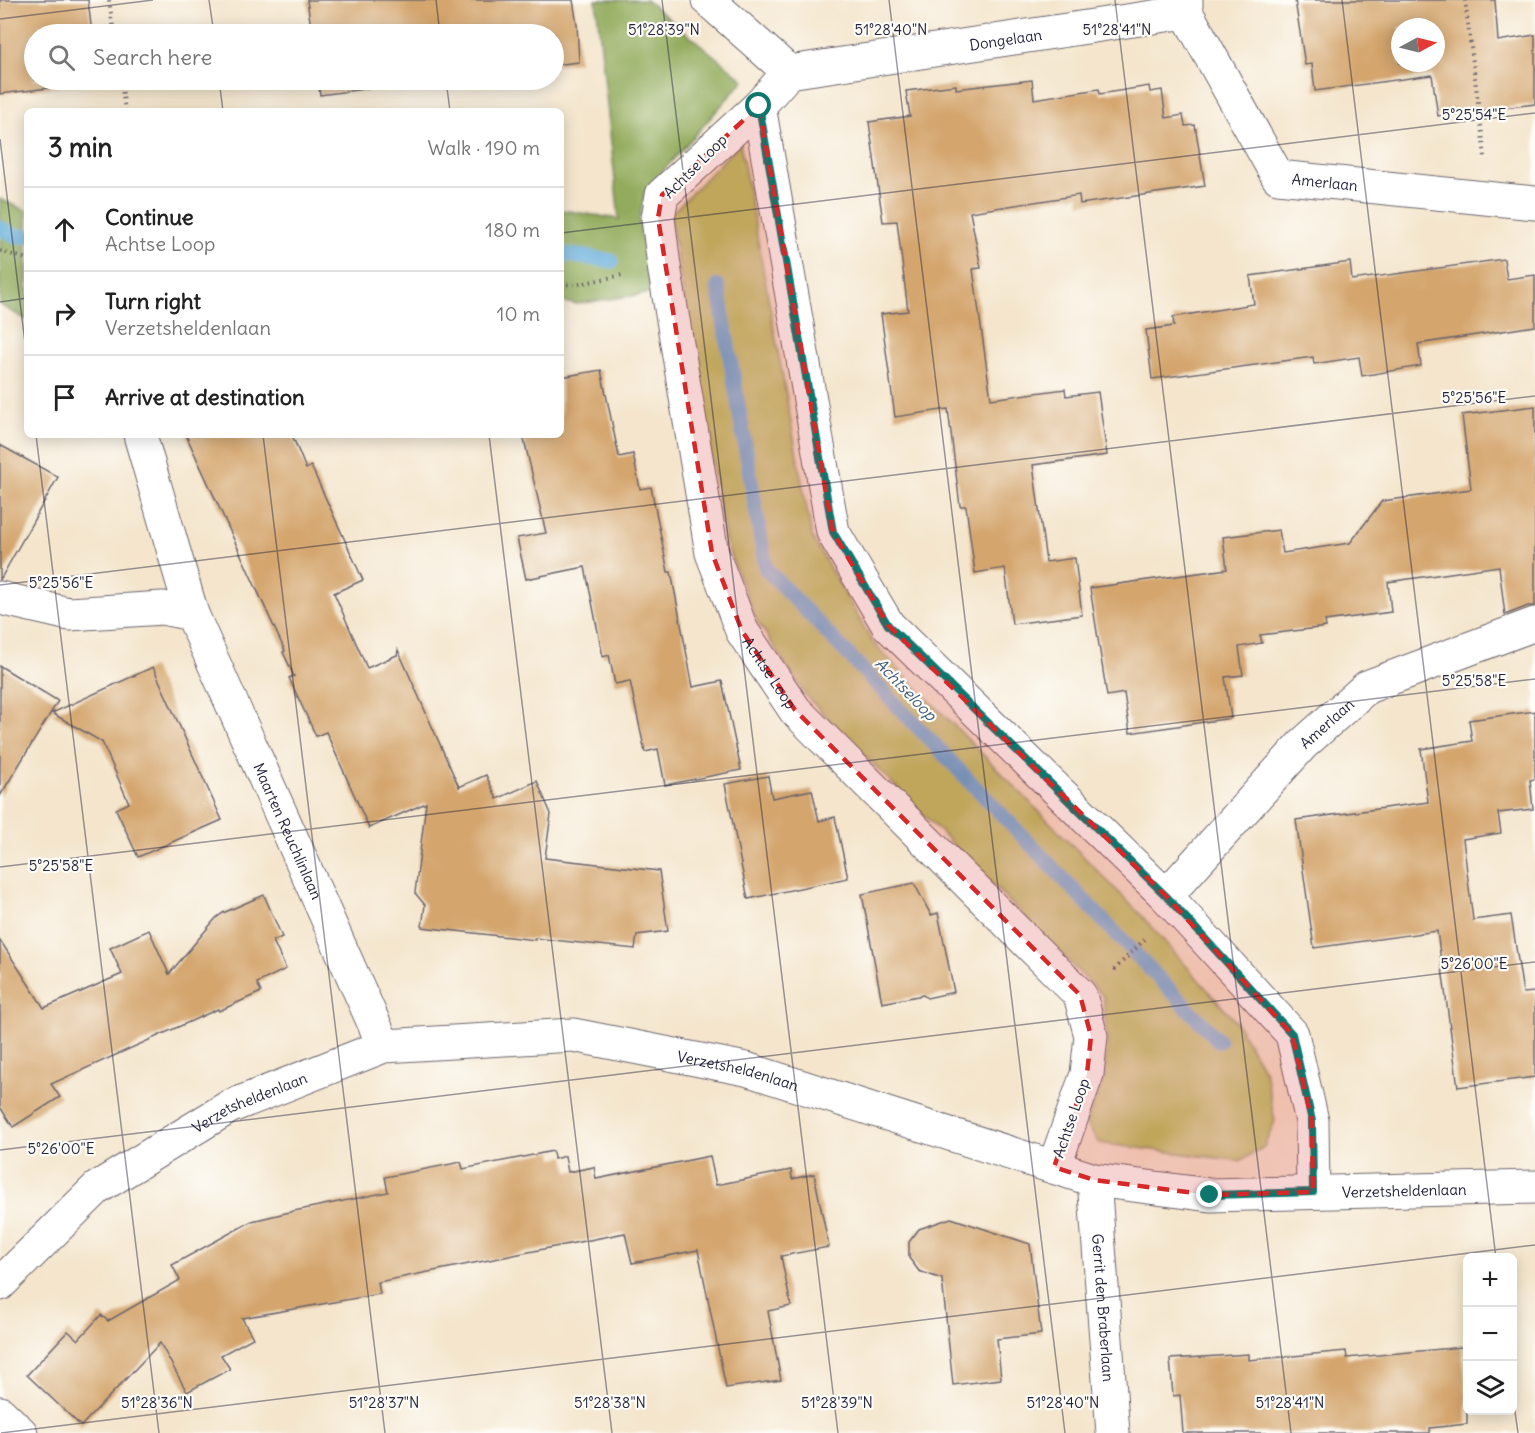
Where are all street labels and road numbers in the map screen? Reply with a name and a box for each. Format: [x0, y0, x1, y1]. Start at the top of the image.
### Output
street label: Dongelaan [968, 24, 1044, 54]
street label: Achtse Loop [659, 130, 731, 202]
street label: Amerlaan [1291, 169, 1359, 195]
street label: Achtse Loop [739, 633, 801, 712]
street label: Amerlaan [1295, 694, 1358, 752]
street label: Maarten Reuchlinlaan [250, 760, 327, 902]
street label: Verzetsheldenlaan [676, 1046, 801, 1095]
street label: Verzetsheldenlaan [188, 1068, 310, 1137]
street label: Achtse Loop [1049, 1076, 1093, 1160]
street label: Verzetsheldenlaan [1342, 1179, 1467, 1201]
street label: Gerrit den Braberlaan [1089, 1233, 1119, 1383]

